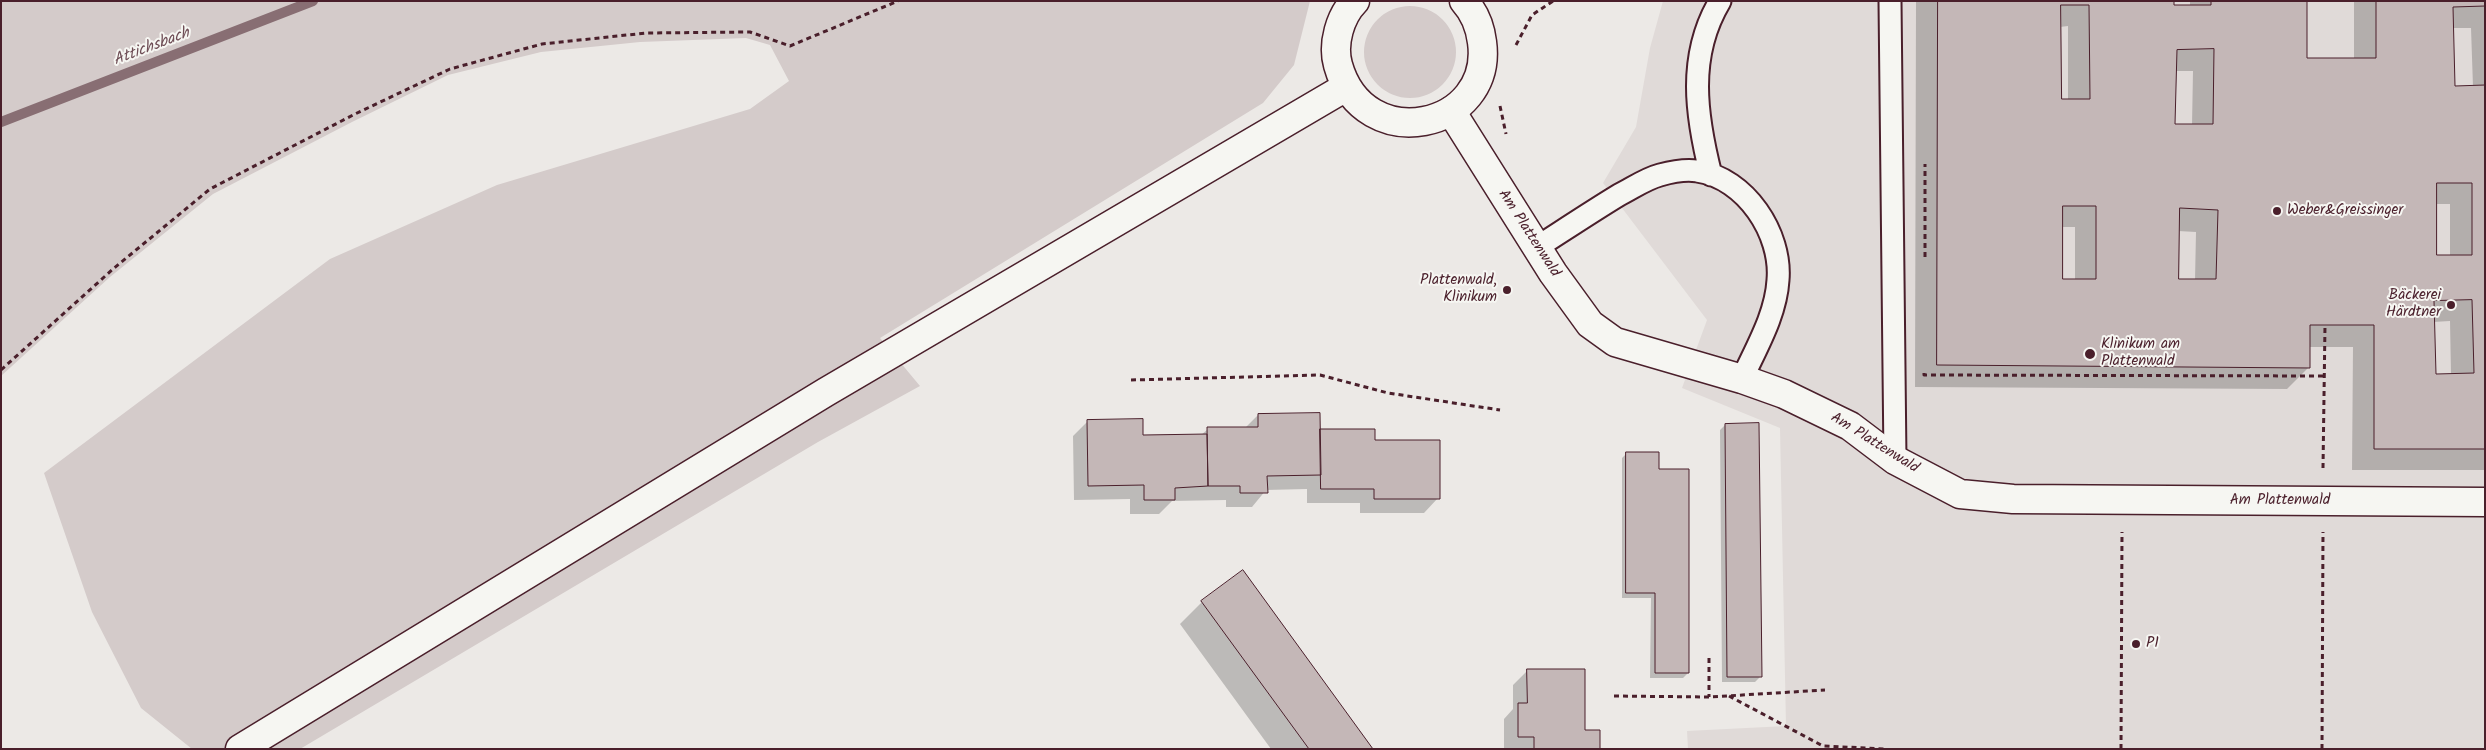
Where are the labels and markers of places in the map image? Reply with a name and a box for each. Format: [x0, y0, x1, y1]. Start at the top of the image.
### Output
place label: Weber&Greissinger [2287, 202, 2403, 220]
marker: Weber&Greissinger [2271, 205, 2283, 217]
place label: Plattenwald, Klinikum [1420, 272, 1497, 307]
marker: Plattenwald, Klinikum [1501, 284, 1513, 296]
place label: Bäckerei Härdtner [2386, 287, 2441, 322]
marker: Bäckerei Härdtner [2445, 299, 2457, 311]
place label: Klinikum am Plattenwald [2101, 336, 2180, 371]
marker: Klinikum am Plattenwald [2083, 347, 2097, 361]
place label: P1 [2146, 635, 2159, 653]
marker: P1 [2130, 638, 2142, 650]

